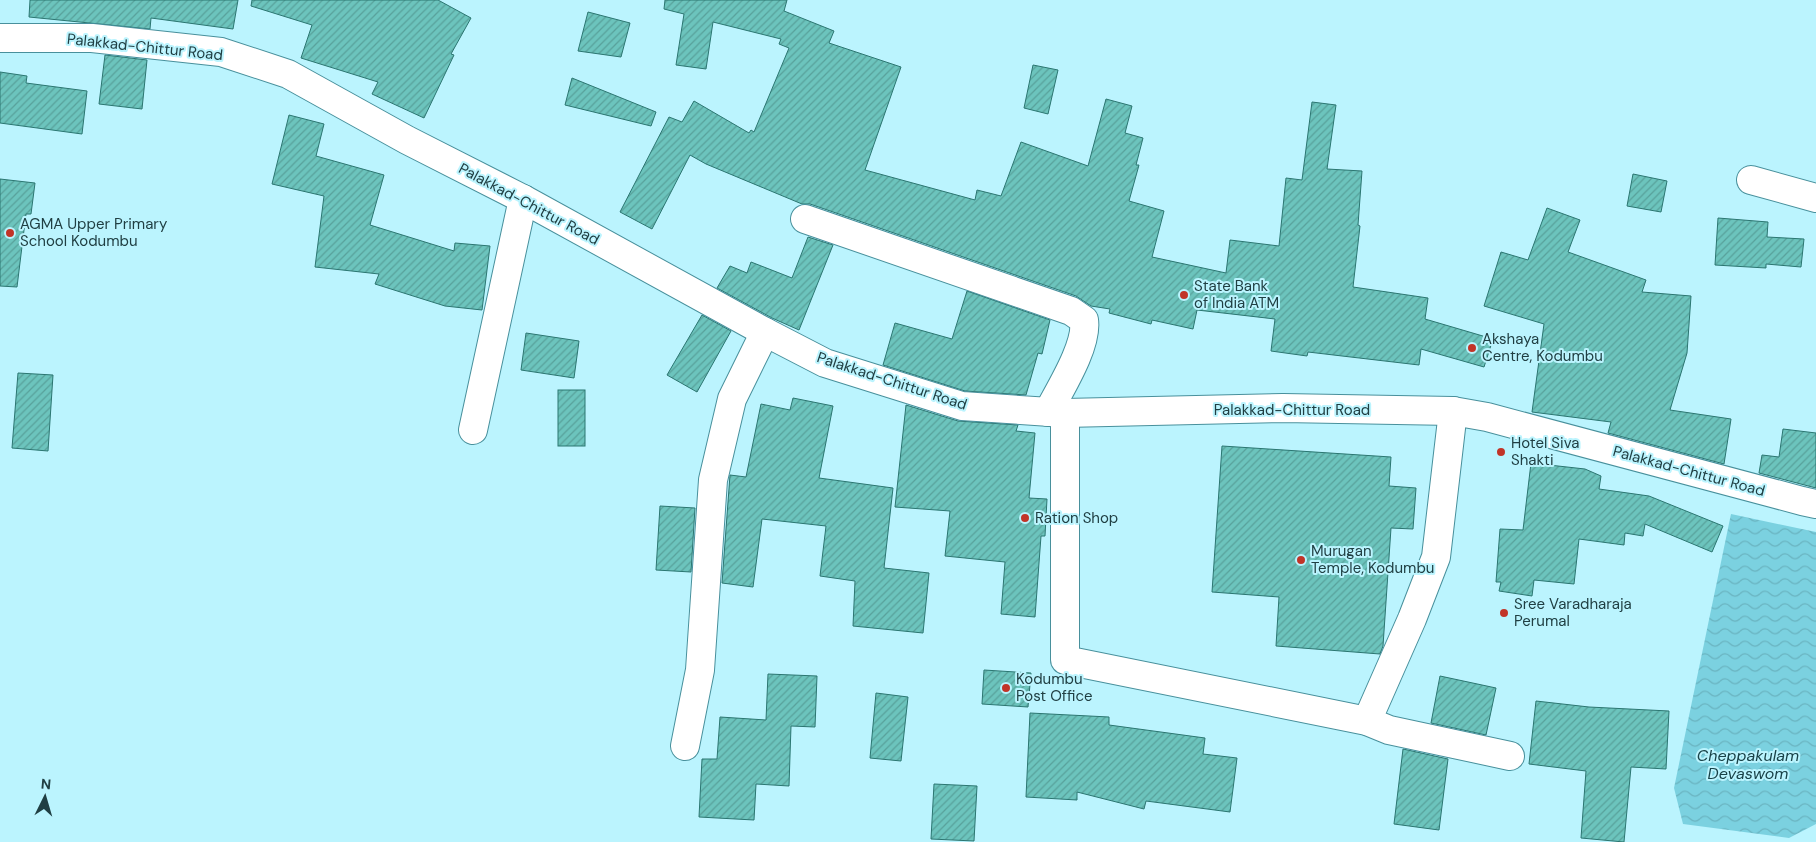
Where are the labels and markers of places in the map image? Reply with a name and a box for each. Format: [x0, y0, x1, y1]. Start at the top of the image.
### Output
place label: AGMA Upper Primary School Kodumbu [20, 214, 168, 251]
marker: AGMA Upper Primary School Kodumbu [4, 227, 16, 239]
place label: State Bank of India ATM [1194, 276, 1279, 313]
marker: State Bank of India ATM [1178, 289, 1190, 301]
place label: Akshaya Centre, Kodumbu [1482, 329, 1603, 366]
marker: Akshaya Centre, Kodumbu [1466, 342, 1478, 354]
place label: Hotel Siva Shakti [1511, 433, 1579, 470]
marker: Hotel Siva Shakti [1495, 446, 1507, 458]
place label: Ration Shop [1035, 508, 1118, 528]
marker: Ration Shop [1019, 512, 1031, 524]
place label: Murugan Temple, Kodumbu [1311, 541, 1434, 578]
marker: Murugan Temple, Kodumbu [1295, 554, 1307, 566]
place label: Sree Varadharaja Perumal [1514, 594, 1632, 631]
marker: Sree Varadharaja Perumal [1498, 607, 1510, 619]
place label: Kodumbu Post Office [1016, 669, 1093, 706]
marker: Kodumbu Post Office [1000, 682, 1012, 694]

